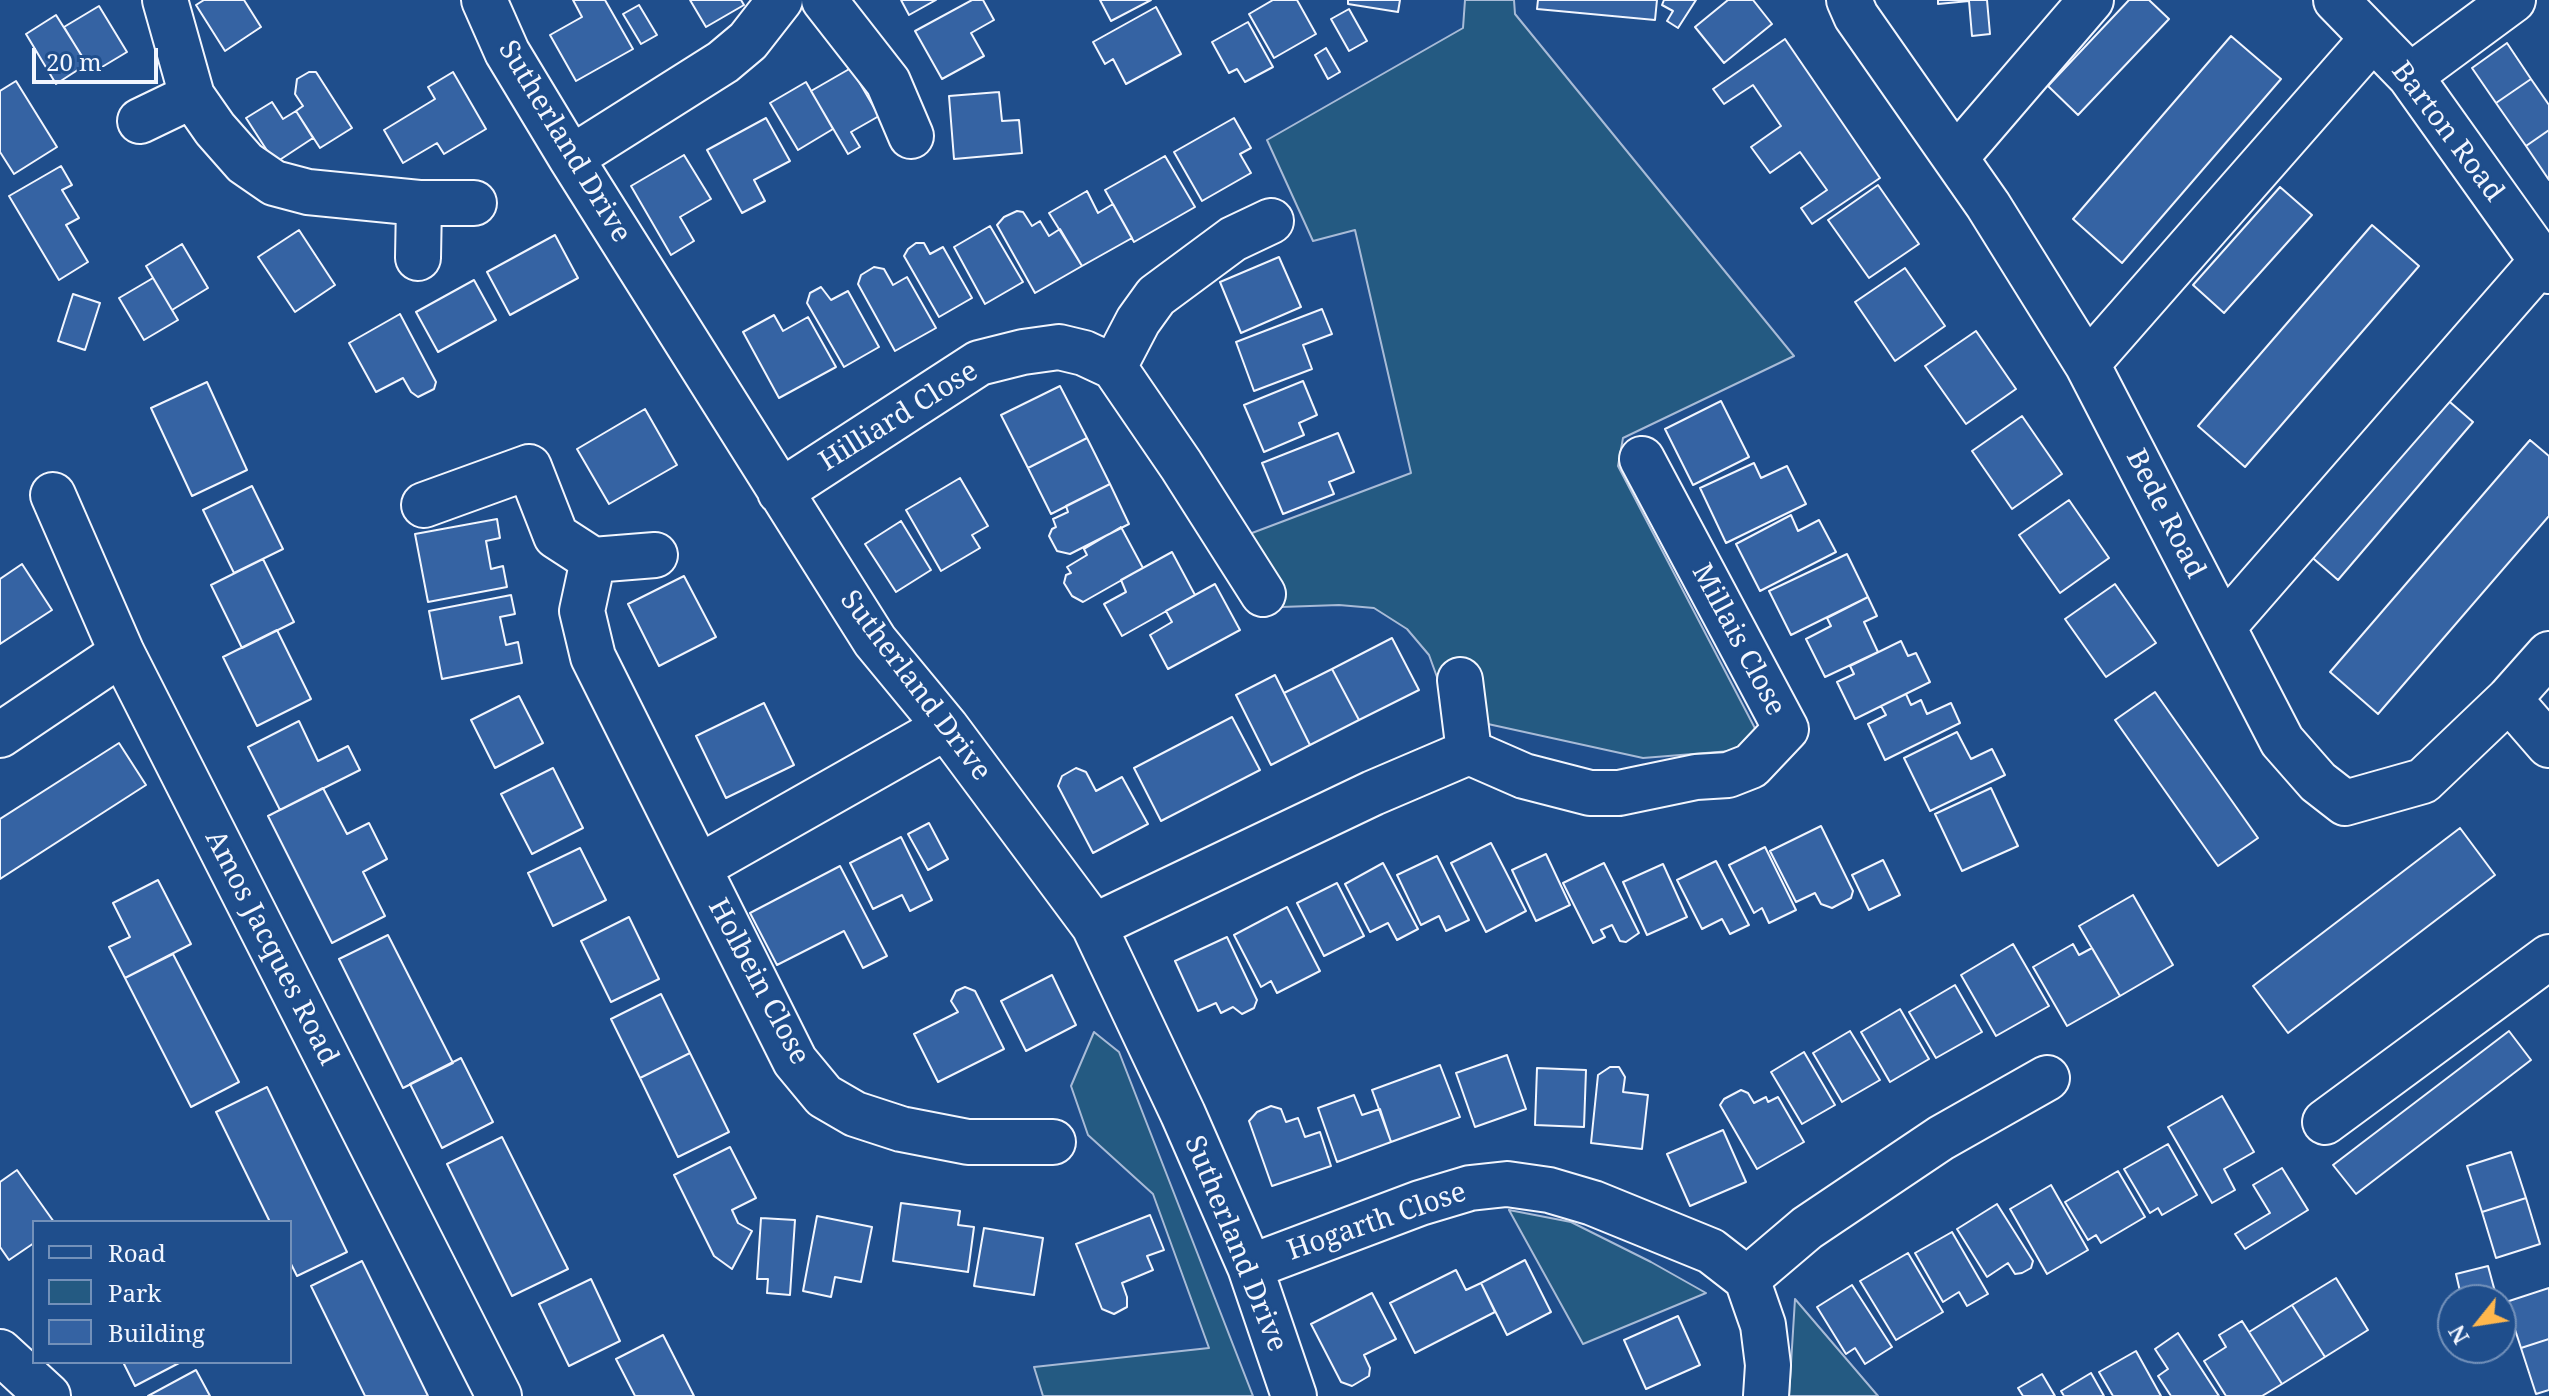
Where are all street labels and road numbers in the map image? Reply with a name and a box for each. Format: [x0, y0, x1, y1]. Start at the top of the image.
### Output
street label: Sutherland Drive [491, 35, 637, 249]
street label: Barton Road [2384, 56, 2510, 208]
street label: Hilliard Close [814, 355, 984, 479]
street label: Bede Road [2118, 444, 2212, 584]
street label: Millais Close [1684, 558, 1792, 722]
street label: Sutherland Drive [833, 584, 997, 788]
street label: Amos Jacques Road [197, 825, 345, 1071]
street label: Holbein Close [700, 893, 816, 1071]
street label: Sutherland Drive [1176, 1131, 1294, 1357]
street label: Hogarth Close [1283, 1176, 1471, 1268]

